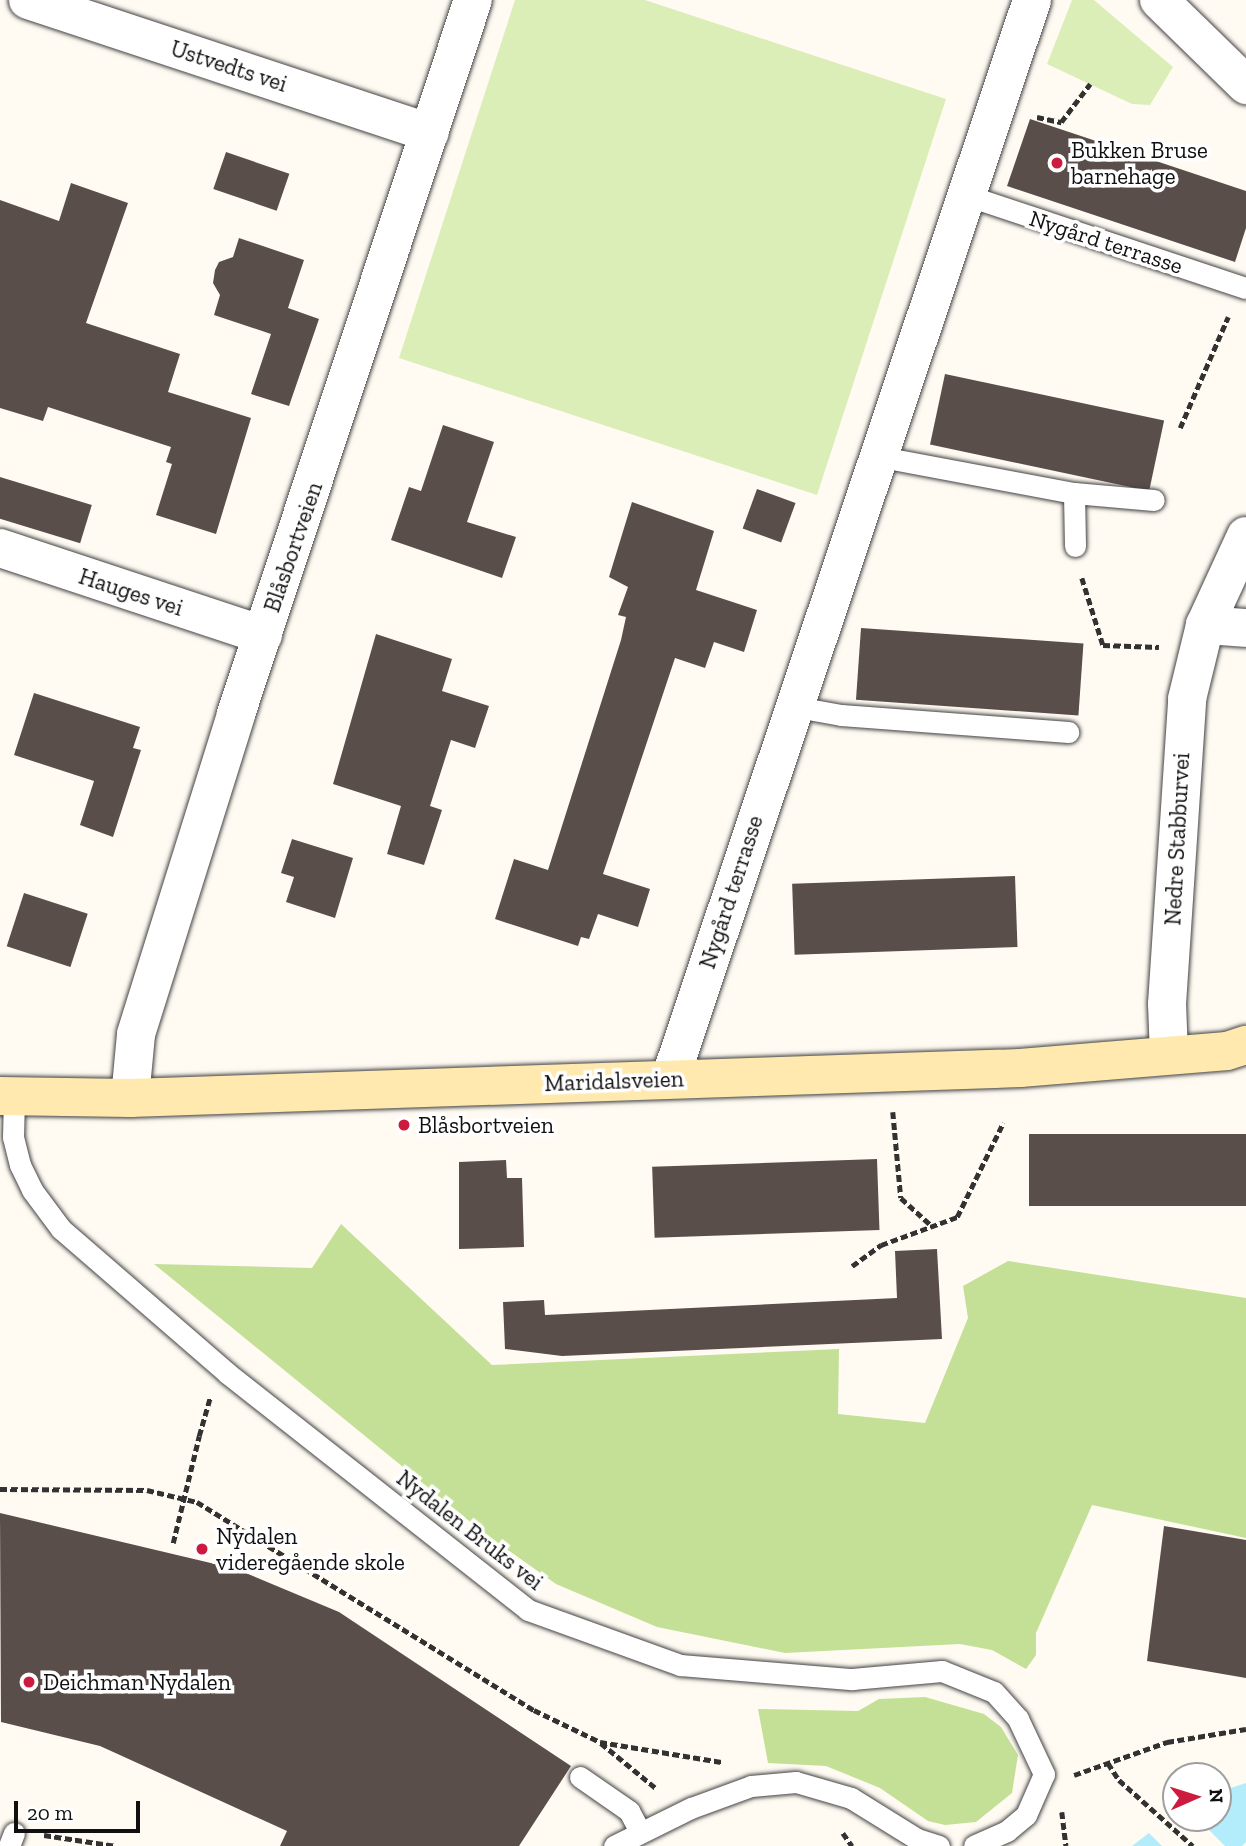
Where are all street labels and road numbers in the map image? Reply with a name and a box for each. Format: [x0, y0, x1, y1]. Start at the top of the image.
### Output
street label: Ustvedts vei [167, 34, 291, 98]
street label: Nygård terrasse [1026, 204, 1186, 280]
street label: Blåsbortveien [258, 478, 328, 616]
street label: Hauges vei [75, 562, 187, 622]
street label: Nedre Stabburvei [1159, 752, 1195, 926]
street label: Nygård terrasse [693, 812, 769, 972]
street label: Maridalsveien [544, 1065, 684, 1097]
street label: Nydalen Bruks vei [391, 1464, 549, 1596]

